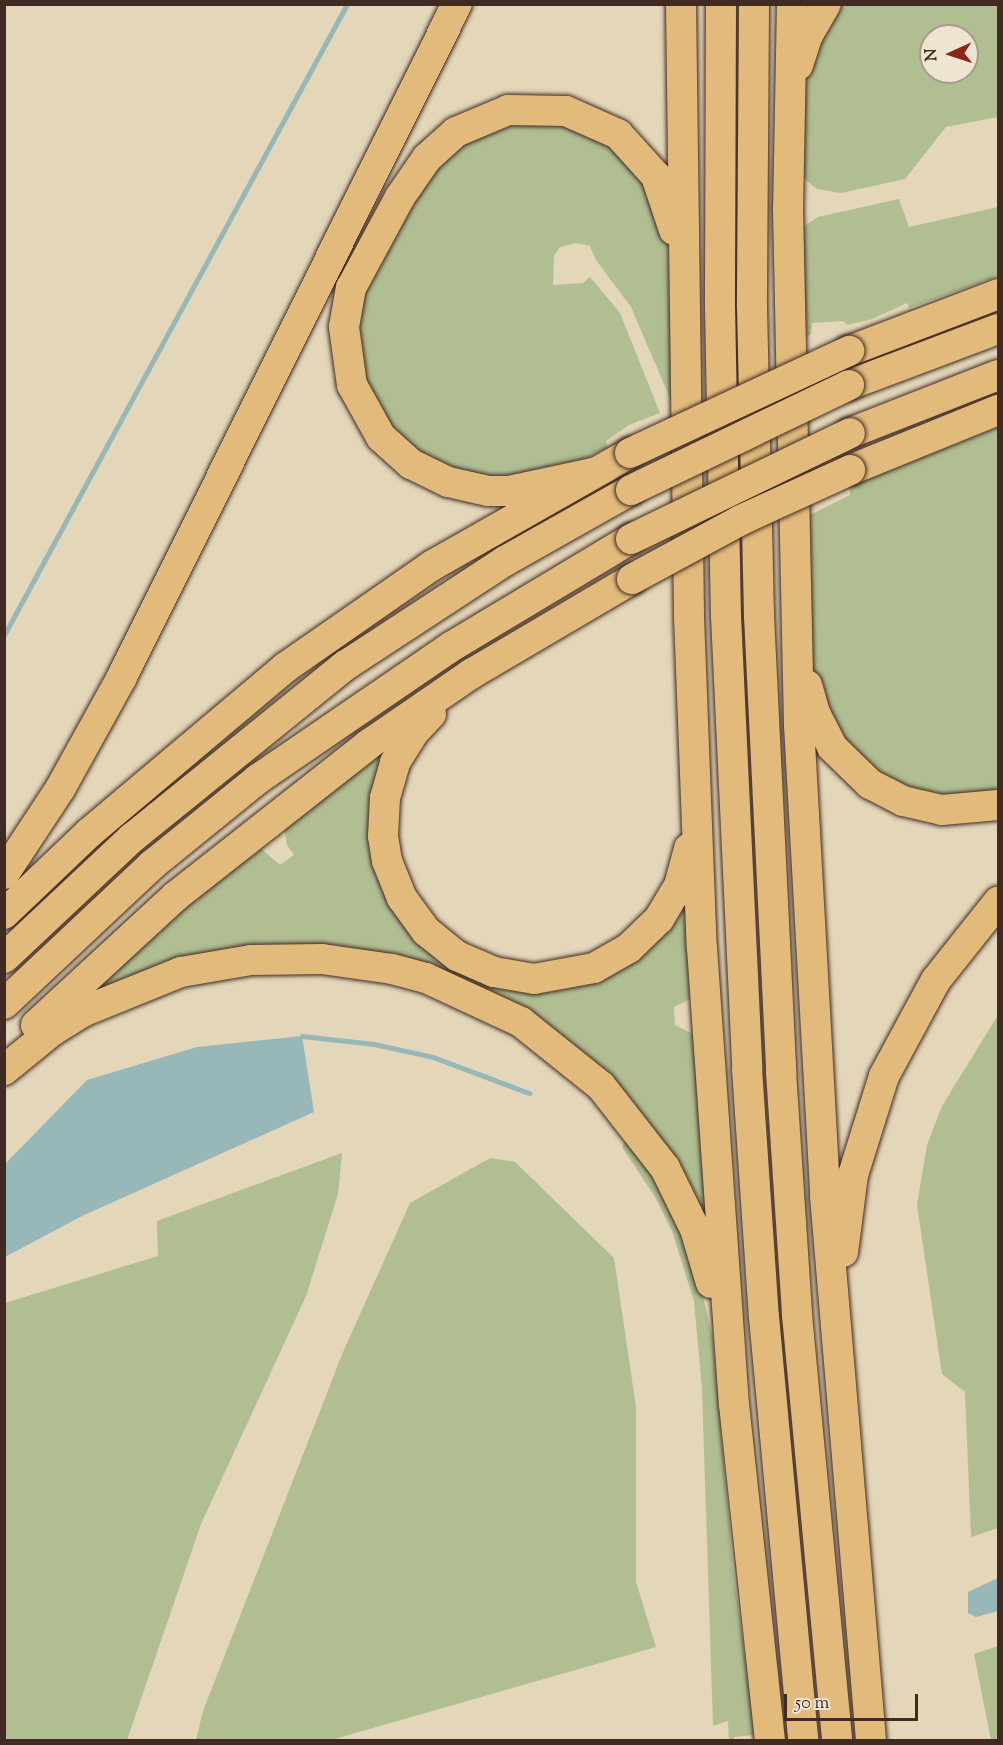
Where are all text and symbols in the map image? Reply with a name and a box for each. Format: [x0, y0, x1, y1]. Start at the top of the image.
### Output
north arrow [919, 24, 979, 84]
text: N [921, 48, 944, 62]
scale bar [787, 1682, 920, 1720]
text: 50 m [795, 1691, 829, 1717]

